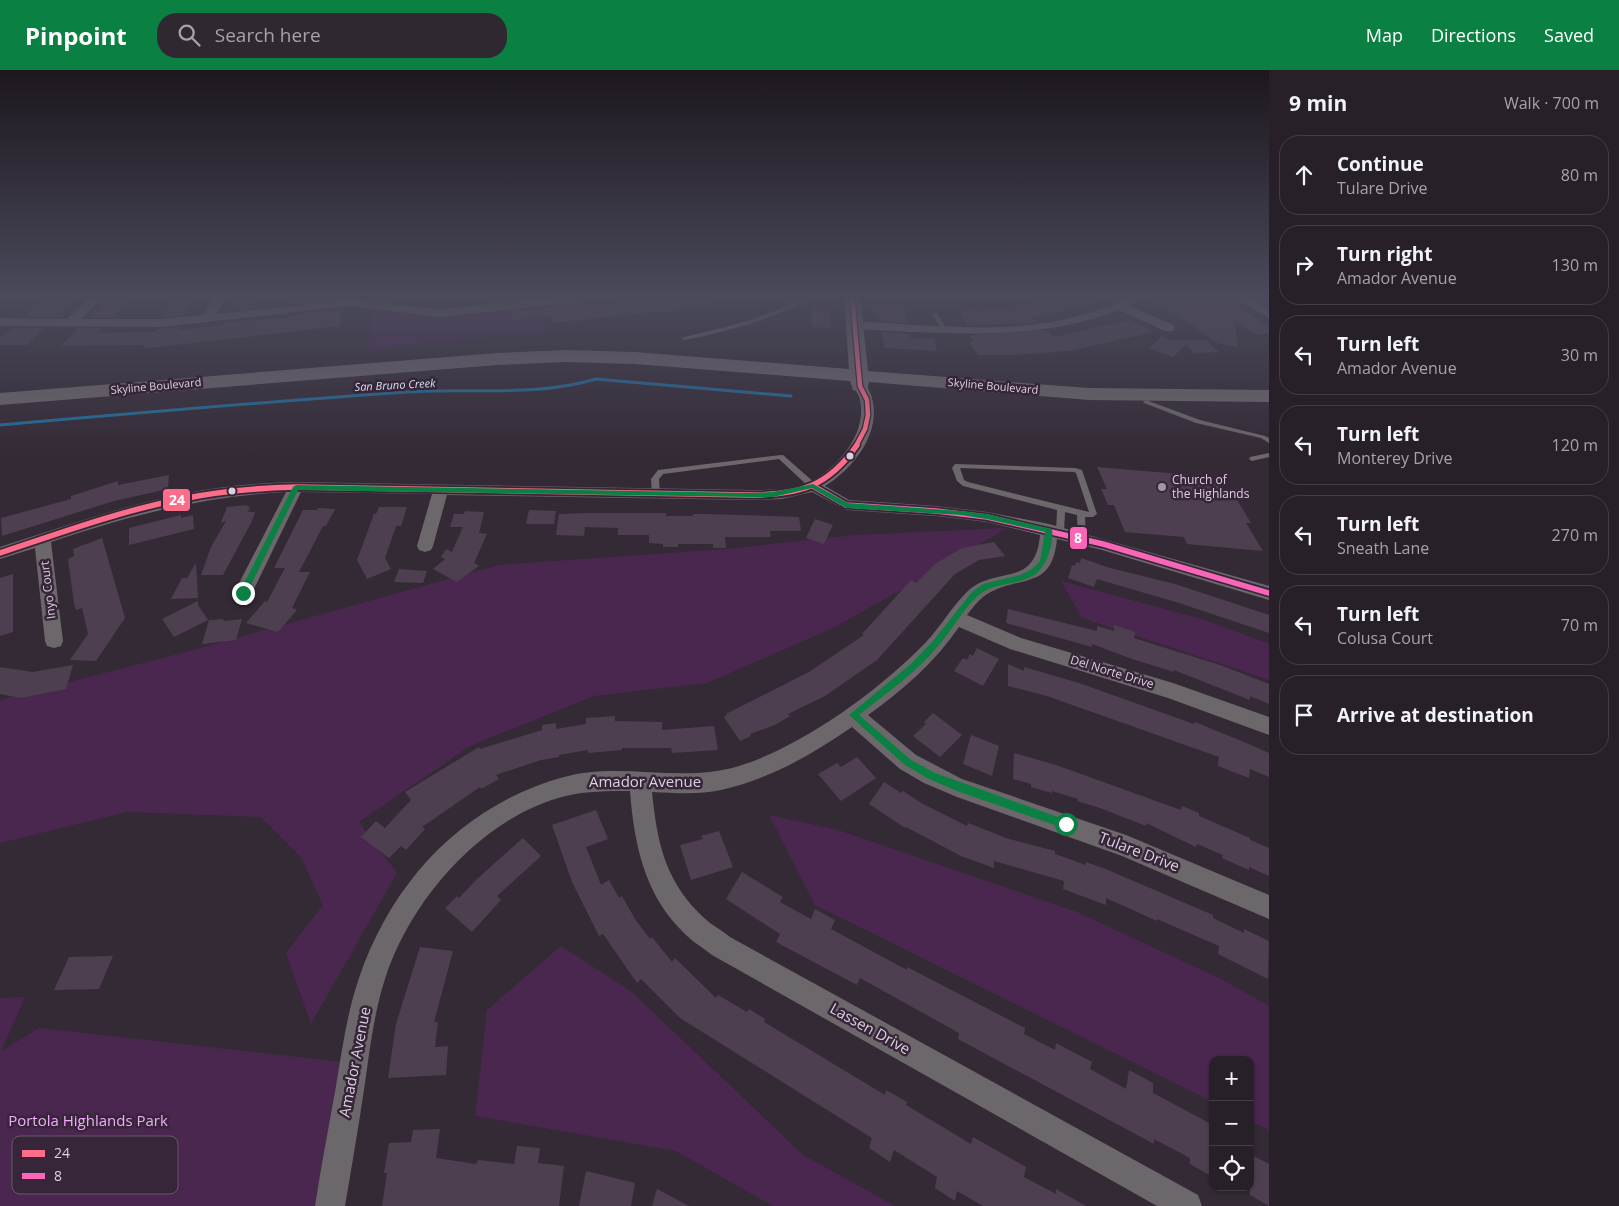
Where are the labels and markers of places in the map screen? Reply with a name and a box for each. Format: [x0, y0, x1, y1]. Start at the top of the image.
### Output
unlabelled marker [845, 451, 855, 461]
place label: Church of the Highlands [1172, 471, 1250, 502]
marker: Church of the Highlands [1156, 481, 1168, 493]
unlabelled marker [227, 486, 237, 496]

